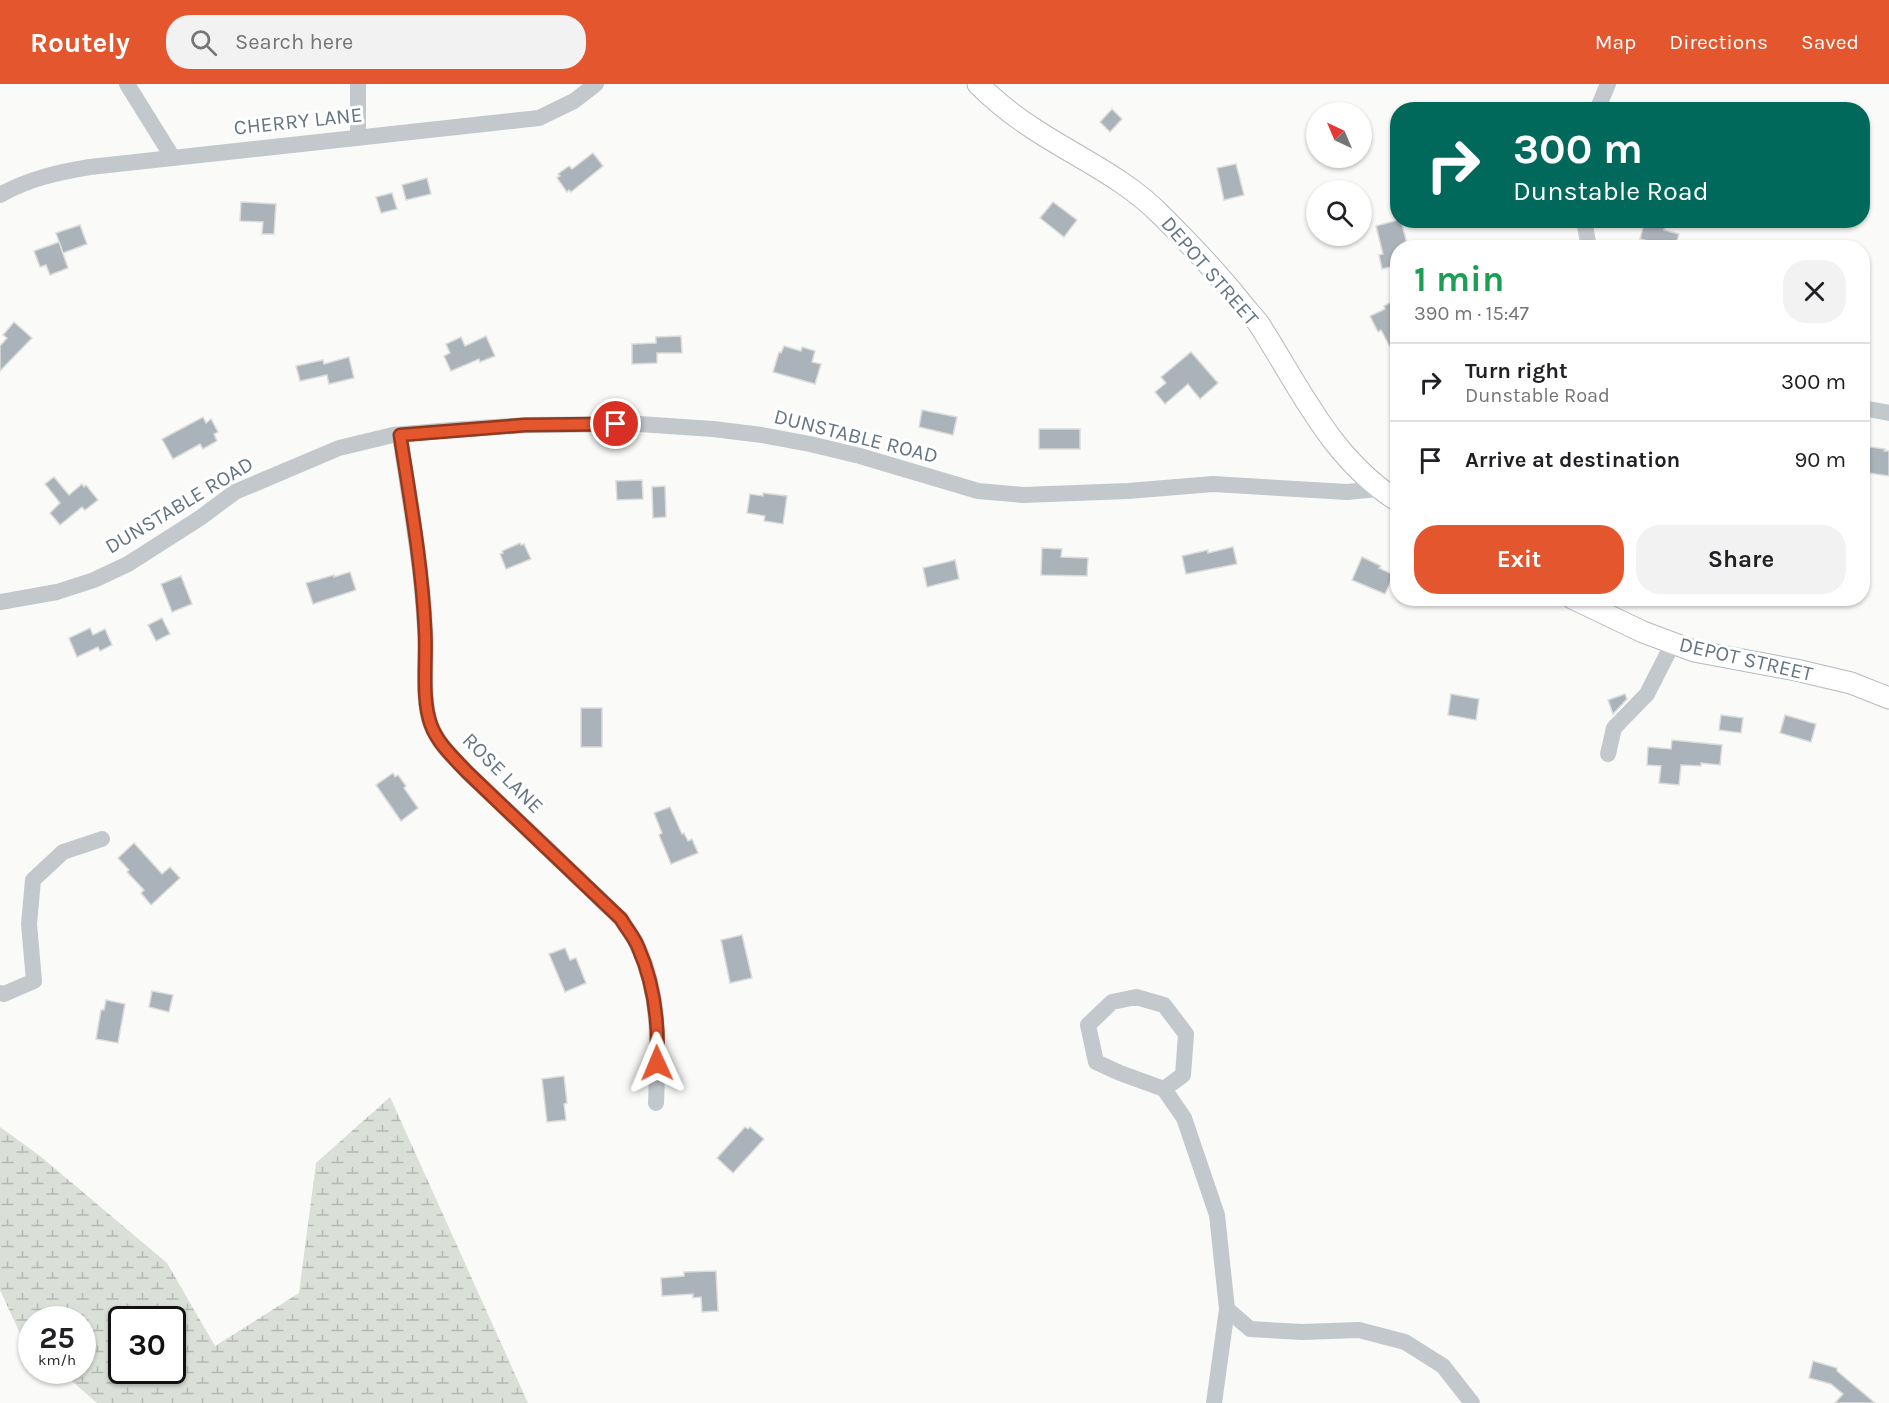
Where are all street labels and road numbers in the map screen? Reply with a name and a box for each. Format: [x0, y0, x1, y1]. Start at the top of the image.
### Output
street label: CHERRY LANE [233, 102, 363, 140]
street label: DEPOT STREET [1156, 212, 1264, 331]
street label: DUNSTABLE ROAD [771, 404, 941, 468]
street label: DUNSTABLE ROAD [101, 451, 257, 559]
street label: DEPOT STREET [1677, 632, 1816, 686]
street label: ROSE LANE [458, 728, 548, 818]

